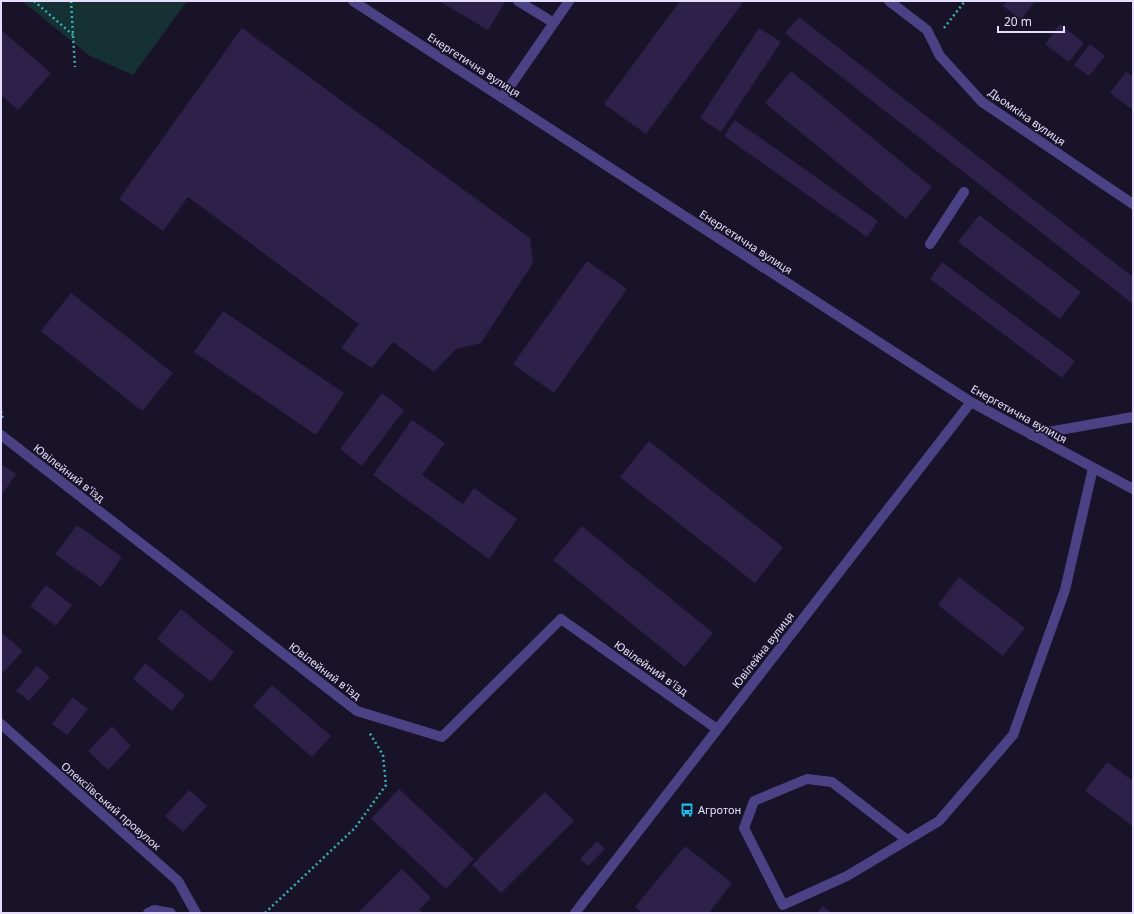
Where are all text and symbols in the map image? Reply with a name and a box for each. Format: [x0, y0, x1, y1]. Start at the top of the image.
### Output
scale bar [998, 8, 1064, 34]
text: 20 m [1004, 13, 1032, 30]
street label: Енергетична вулиця [425, 29, 524, 100]
street label: Дьомкіна вулиця [986, 84, 1069, 149]
street label: Енергетична вулиця [697, 206, 796, 277]
street label: Енергетична вулиця [968, 381, 1070, 446]
street label: Ювілейний в'їзд [31, 440, 108, 505]
street label: Ювілейна вулиця [728, 609, 797, 691]
street label: Ювілейний в'їзд [612, 637, 691, 699]
street label: Ювілейний в'їзд [286, 639, 365, 703]
street label: Олексіївський провулок [58, 758, 164, 853]
bus stop icon: Агротон [679, 802, 695, 818]
place label: Агротон [698, 802, 741, 817]

